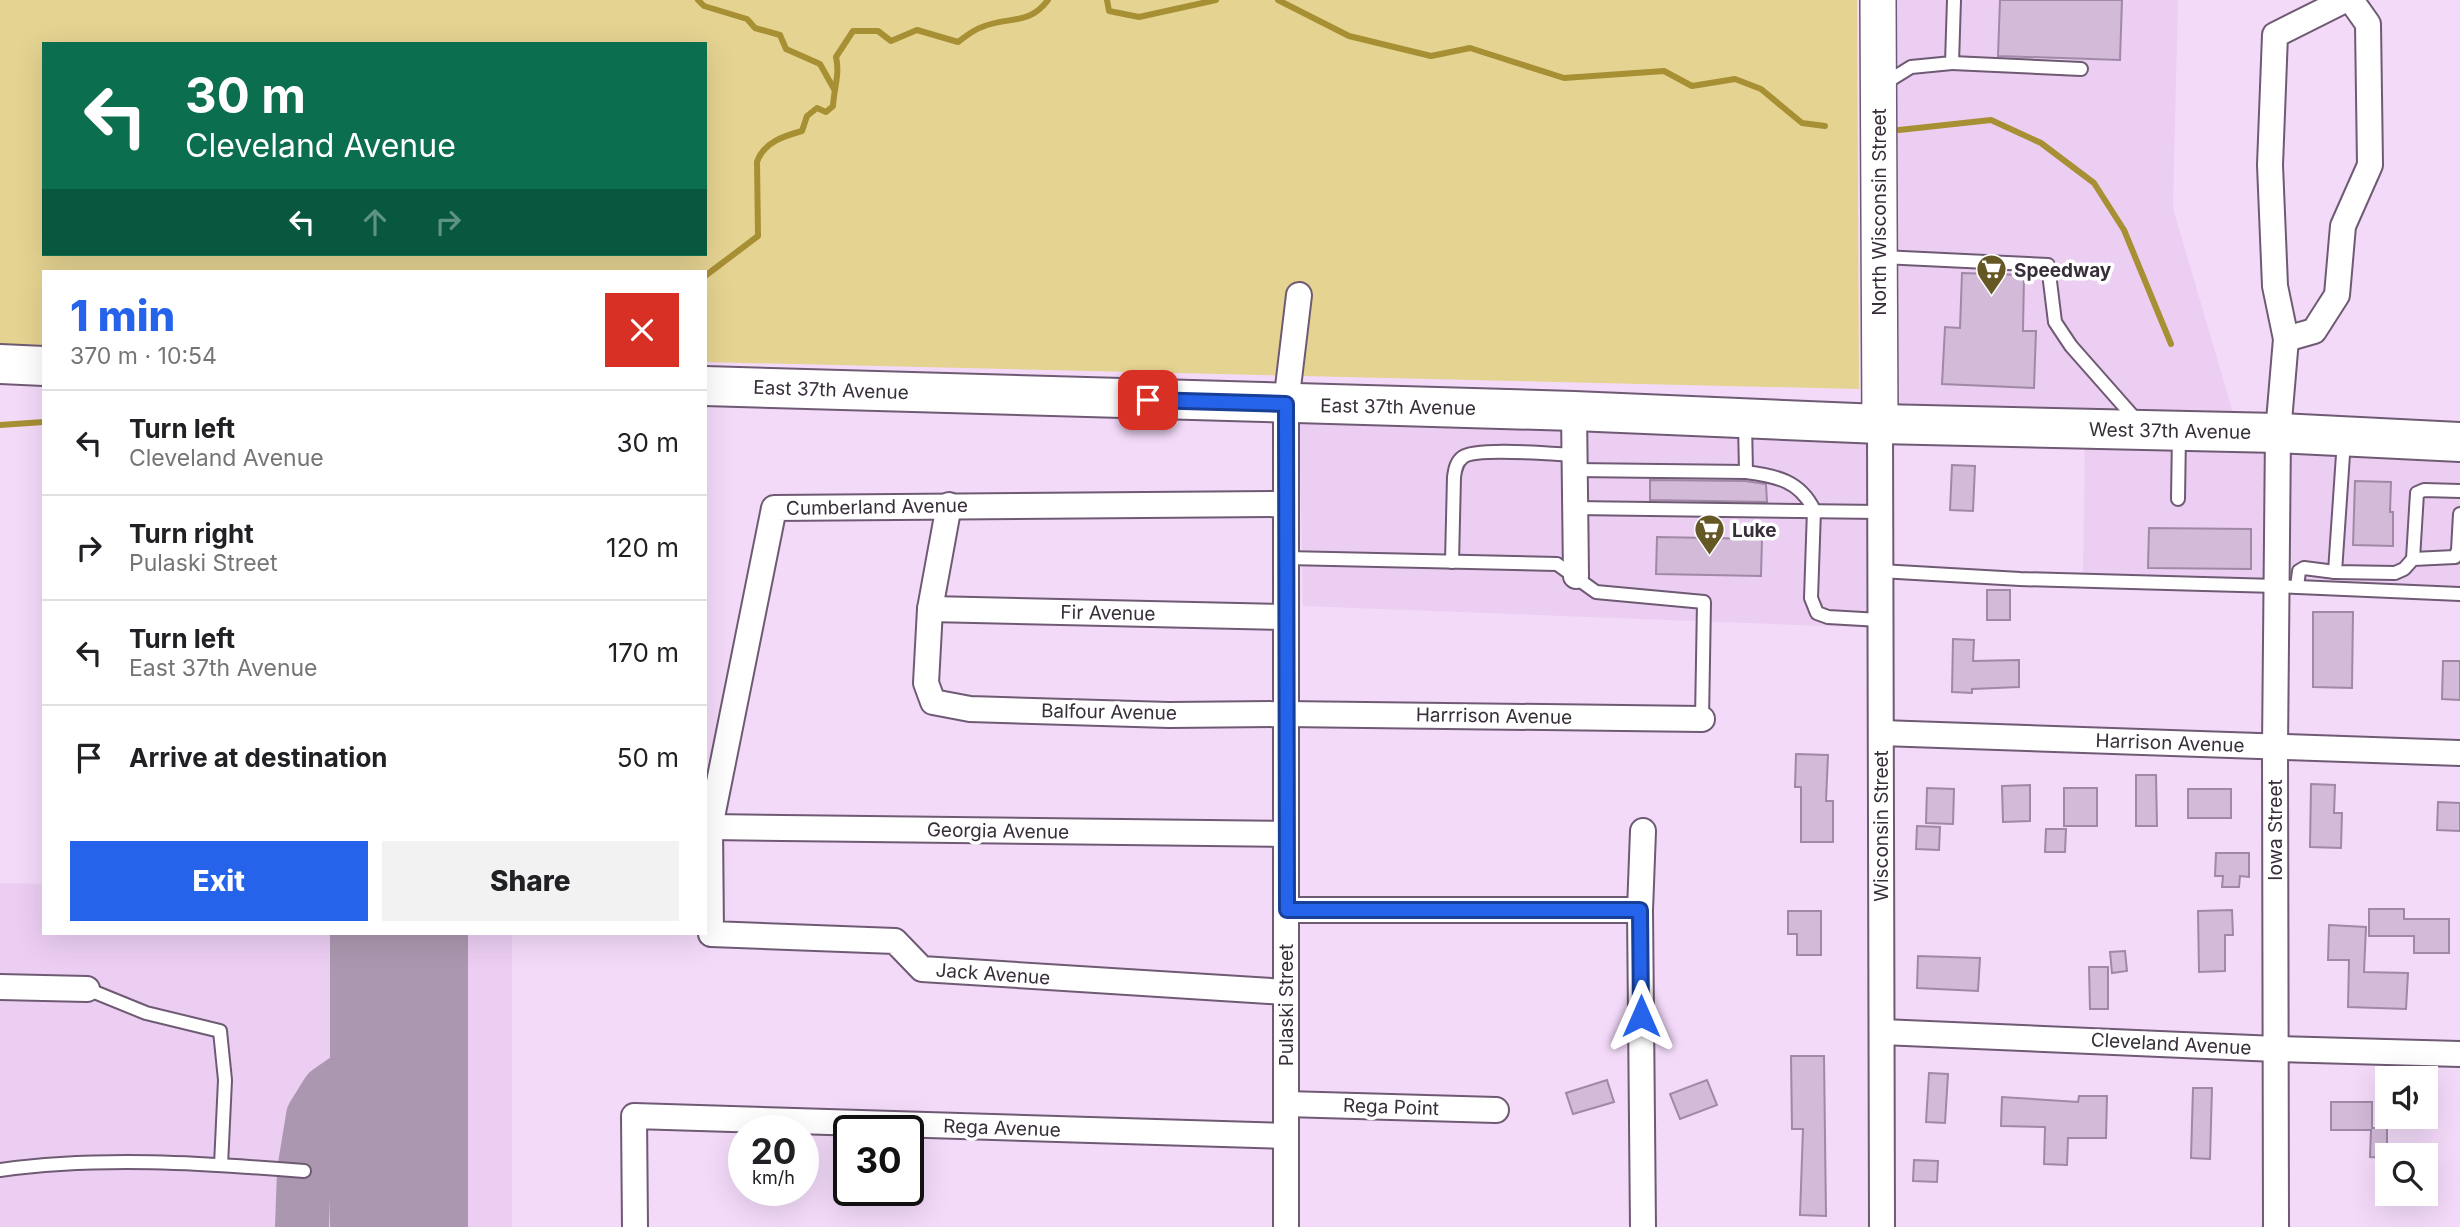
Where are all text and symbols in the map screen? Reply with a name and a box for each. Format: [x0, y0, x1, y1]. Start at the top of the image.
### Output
text: 30 m [185, 66, 306, 125]
icon: left [70, 70, 161, 161]
street label: North Wisconsin Street [1868, 108, 1891, 316]
text: Cleveland Avenue [185, 126, 456, 165]
icon: left [283, 203, 321, 241]
icon: ahead [356, 203, 394, 241]
icon: right [429, 203, 467, 241]
supermarket icon: Speedway [1974, 253, 2008, 297]
place label: Speedway [2014, 259, 2112, 282]
text: 1 min [70, 290, 175, 341]
button: close [605, 293, 679, 367]
text: 370 m · 10:54 [70, 342, 217, 370]
pin [1118, 370, 1178, 430]
street label: East 37th Avenue [753, 376, 909, 404]
icon: arrive [1129, 381, 1167, 419]
street label: East 37th Avenue [1320, 394, 1476, 420]
text: Turn left [129, 413, 235, 444]
street label: West 37th Avenue [2089, 418, 2251, 444]
icon: left [70, 424, 108, 462]
text: 30 m [616, 427, 679, 458]
text: Cleveland Avenue [129, 444, 324, 472]
street label: Cumberland Avenue [786, 494, 968, 520]
supermarket icon: Luke [1692, 513, 1726, 557]
text: Turn right [129, 518, 254, 549]
place label: Luke [1732, 519, 1777, 542]
icon: right [70, 529, 108, 567]
text: 120 m [606, 532, 679, 563]
text: Pulaski Street [129, 549, 277, 577]
street label: Fir Avenue [1060, 601, 1156, 625]
text: Turn left [129, 623, 235, 654]
icon: left [70, 634, 108, 672]
text: 170 m [608, 637, 679, 668]
text: East 37th Avenue [129, 654, 317, 682]
street label: Balfour Avenue [1041, 699, 1177, 725]
street label: Harrrison Avenue [1416, 703, 1572, 729]
street label: Harrison Avenue [2095, 729, 2245, 757]
icon: arrive [70, 739, 108, 777]
text: Arrive at destination [129, 742, 388, 773]
text: 50 m [617, 742, 679, 773]
street label: Wisconsin Street [1870, 750, 1893, 902]
street label: Iowa Street [2264, 779, 2287, 881]
street label: Georgia Avenue [927, 818, 1069, 844]
button: Exit [70, 841, 368, 921]
button: Share [382, 841, 679, 921]
street label: Pulaski Street [1275, 944, 1298, 1066]
street label: Jack Avenue [935, 959, 1051, 989]
position arrow [1604, 979, 1678, 1053]
street label: Cleveland Avenue [2090, 1028, 2252, 1060]
map controls [2375, 1066, 2438, 1206]
button: sound [2375, 1066, 2438, 1129]
street label: Rega Point [1343, 1094, 1439, 1120]
street label: Rega Avenue [943, 1114, 1061, 1142]
speed limit sign: 30 [833, 1115, 924, 1206]
text: 20 [751, 1130, 796, 1172]
button: search [2375, 1143, 2438, 1206]
text: km/h [752, 1167, 795, 1188]

